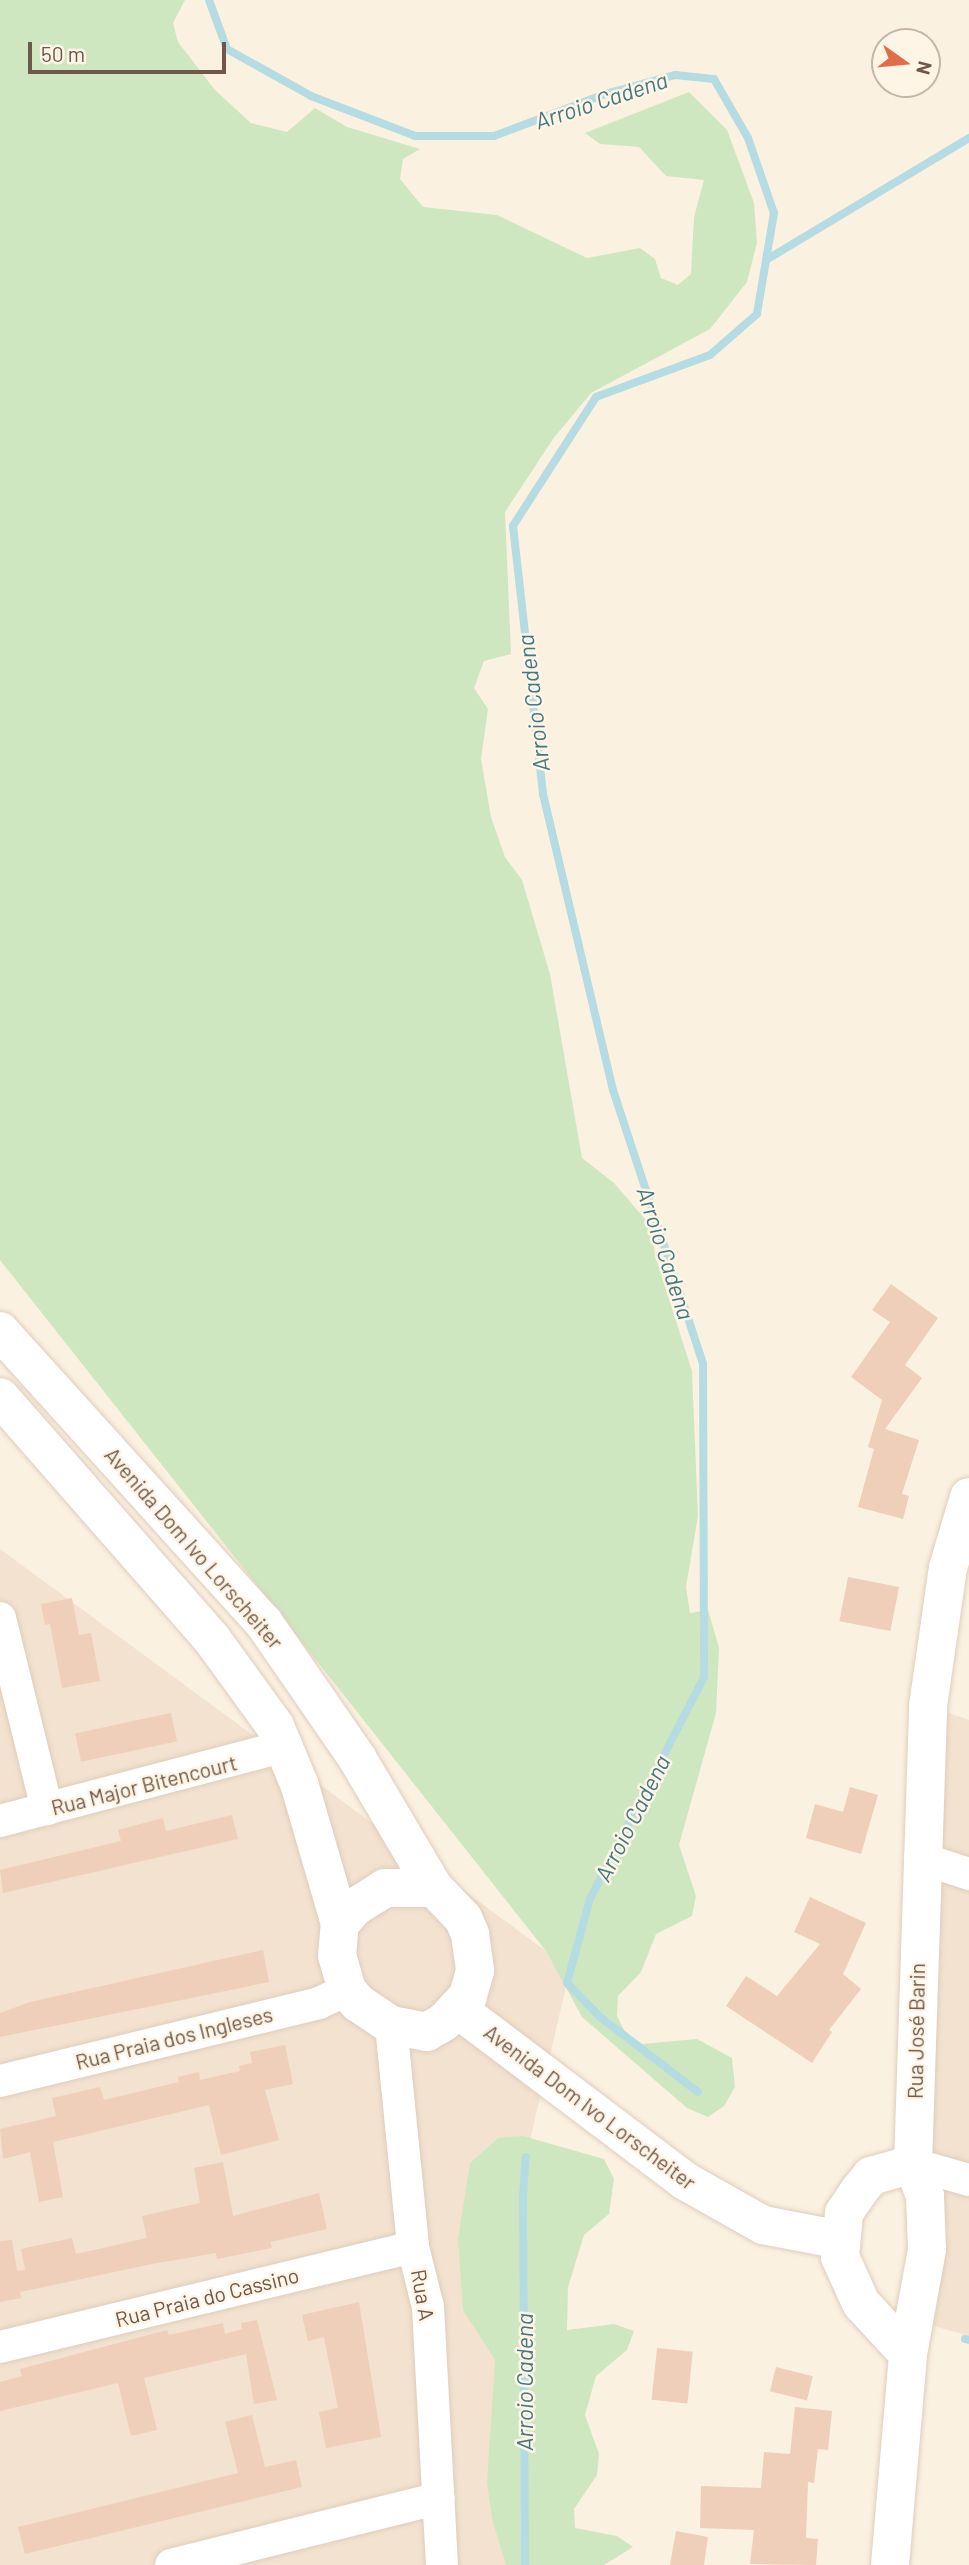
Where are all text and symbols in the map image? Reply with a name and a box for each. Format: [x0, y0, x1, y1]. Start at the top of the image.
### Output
scale bar [32, 28, 229, 72]
north arrow [871, 28, 941, 98]
text: 50 m [41, 41, 85, 66]
text: N [912, 59, 938, 77]
water label: Arroio Cadena [531, 66, 671, 134]
water label: Arroio Cadena [511, 633, 555, 773]
water label: Arroio Cadena [632, 1183, 700, 1323]
street label: Avenida Dom Ivo Lorscheiter [100, 1442, 288, 1654]
street label: Rua Major Bitencourt [48, 1750, 240, 1820]
water label: Arroio Cadena [588, 1750, 676, 1886]
street label: Rua José Barin [902, 1963, 930, 2099]
street label: Rua Praia dos Ingleses [73, 2001, 275, 2075]
street label: Avenida Dom Ivo Lorscheiter [479, 2019, 701, 2195]
street label: Rua Praia do Cassino [113, 2262, 301, 2332]
street label: Rua A [406, 2267, 440, 2323]
water label: Arroio Cadena [510, 2313, 538, 2451]

